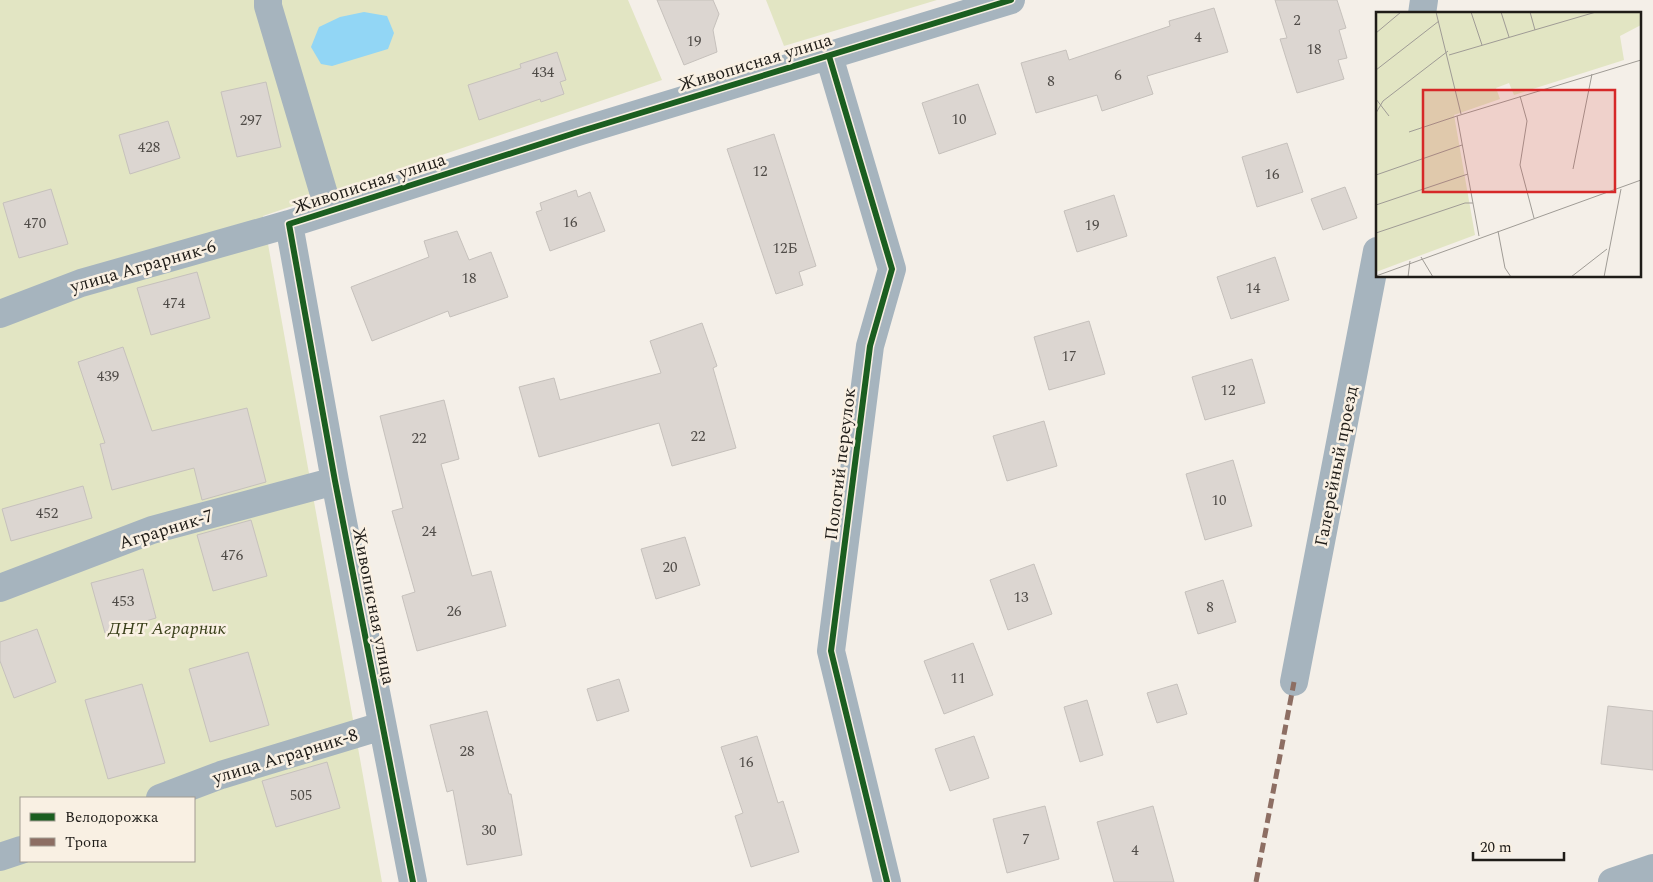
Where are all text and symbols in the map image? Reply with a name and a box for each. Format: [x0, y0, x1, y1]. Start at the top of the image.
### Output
house number: 2 [1293, 9, 1301, 32]
inset map [1376, 12, 1640, 278]
street label: Живописная улица [675, 26, 836, 99]
house number: 4 [1194, 26, 1202, 49]
house number: 19 [686, 30, 702, 53]
house number: 18 [1306, 38, 1322, 61]
house number: 434 [532, 61, 555, 84]
house number: 6 [1114, 64, 1122, 87]
house number: 8 [1047, 70, 1055, 93]
house number: 10 [951, 108, 967, 131]
house number: 297 [240, 109, 262, 132]
house number: 428 [138, 136, 160, 159]
street label: Живописная улица [289, 146, 449, 221]
house number: 12 [752, 160, 768, 183]
house number: 16 [1264, 163, 1280, 186]
house number: 16 [562, 211, 578, 234]
house number: 470 [24, 212, 46, 235]
house number: 19 [1084, 214, 1100, 237]
street label: улица Аграрник-6 [66, 233, 219, 300]
house number: 12Б [772, 237, 798, 260]
house number: 18 [461, 267, 477, 290]
house number: 14 [1245, 277, 1261, 300]
house number: 474 [163, 292, 186, 315]
house number: 17 [1061, 345, 1077, 368]
house number: 439 [97, 365, 119, 388]
house number: 12 [1220, 379, 1236, 402]
street label: Галерейный проезд [1308, 383, 1365, 549]
street label: Пологий переулок [818, 386, 863, 542]
house number: 22 [690, 425, 706, 448]
house number: 22 [411, 427, 427, 450]
house number: 10 [1211, 489, 1227, 512]
house number: 452 [36, 502, 58, 525]
street label: Аграрник-7 [116, 502, 217, 557]
house number: 24 [421, 520, 437, 543]
street label: Живописная улица [345, 525, 402, 687]
house number: 476 [221, 544, 244, 567]
house number: 20 [662, 556, 678, 579]
house number: 13 [1013, 586, 1029, 609]
house number: 453 [112, 590, 135, 613]
house number: 8 [1206, 596, 1214, 619]
house number: 26 [446, 600, 462, 623]
park label: ДНТ Аграрник [107, 615, 226, 642]
house number: 11 [950, 667, 966, 690]
street label: улица Аграрник-8 [208, 722, 361, 792]
house number: 28 [459, 740, 475, 763]
house number: 16 [738, 751, 754, 774]
house number: 505 [290, 784, 312, 807]
legend [20, 797, 195, 862]
text: Велодорожка [65, 806, 159, 829]
house number: 30 [481, 819, 497, 842]
house number: 7 [1022, 828, 1030, 851]
scale bar [1473, 830, 1564, 862]
text: Тропа [65, 831, 108, 854]
text: 20 m [1480, 836, 1512, 859]
house number: 4 [1131, 839, 1139, 862]

